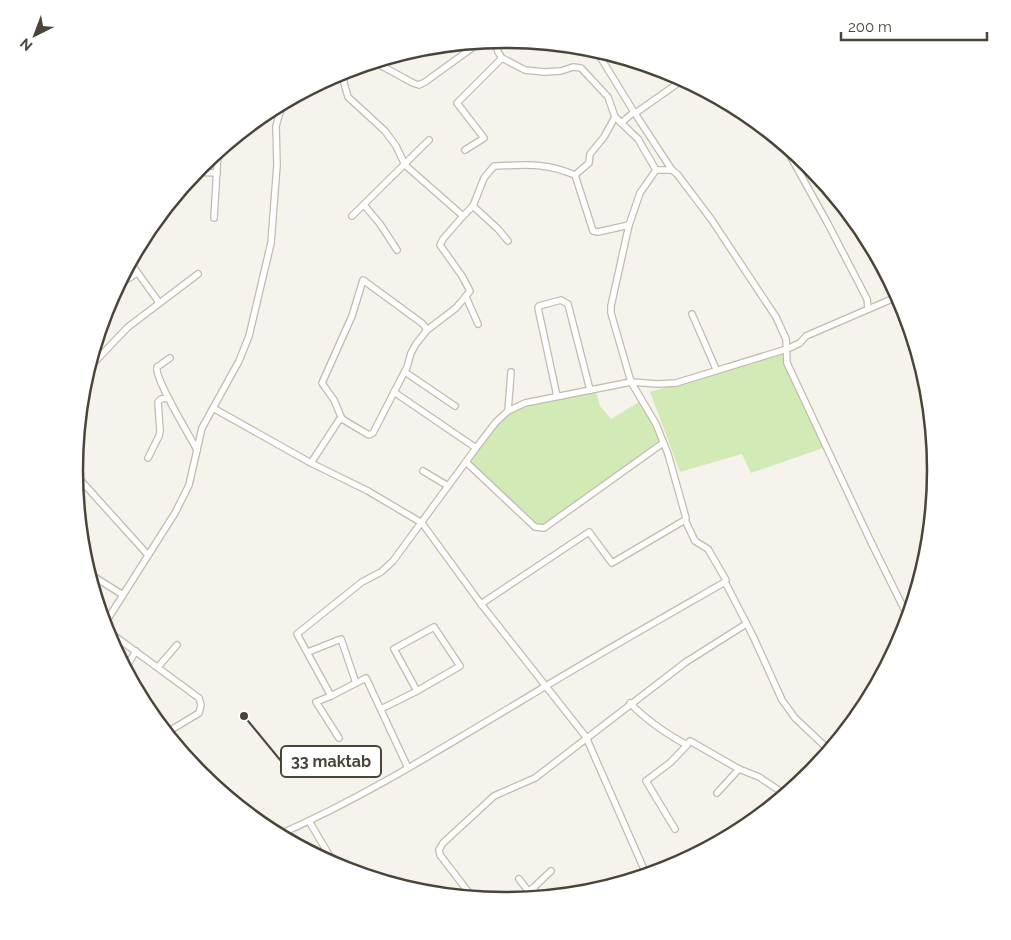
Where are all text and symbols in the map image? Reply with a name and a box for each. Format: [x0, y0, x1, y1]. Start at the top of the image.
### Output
north arrow [10, 10, 60, 60]
scale bar [841, 10, 987, 42]
text: 200 m [848, 18, 892, 36]
text: N [17, 35, 36, 54]
callout: 33 maktab [281, 746, 381, 777]
text: 33 maktab [291, 752, 371, 771]

